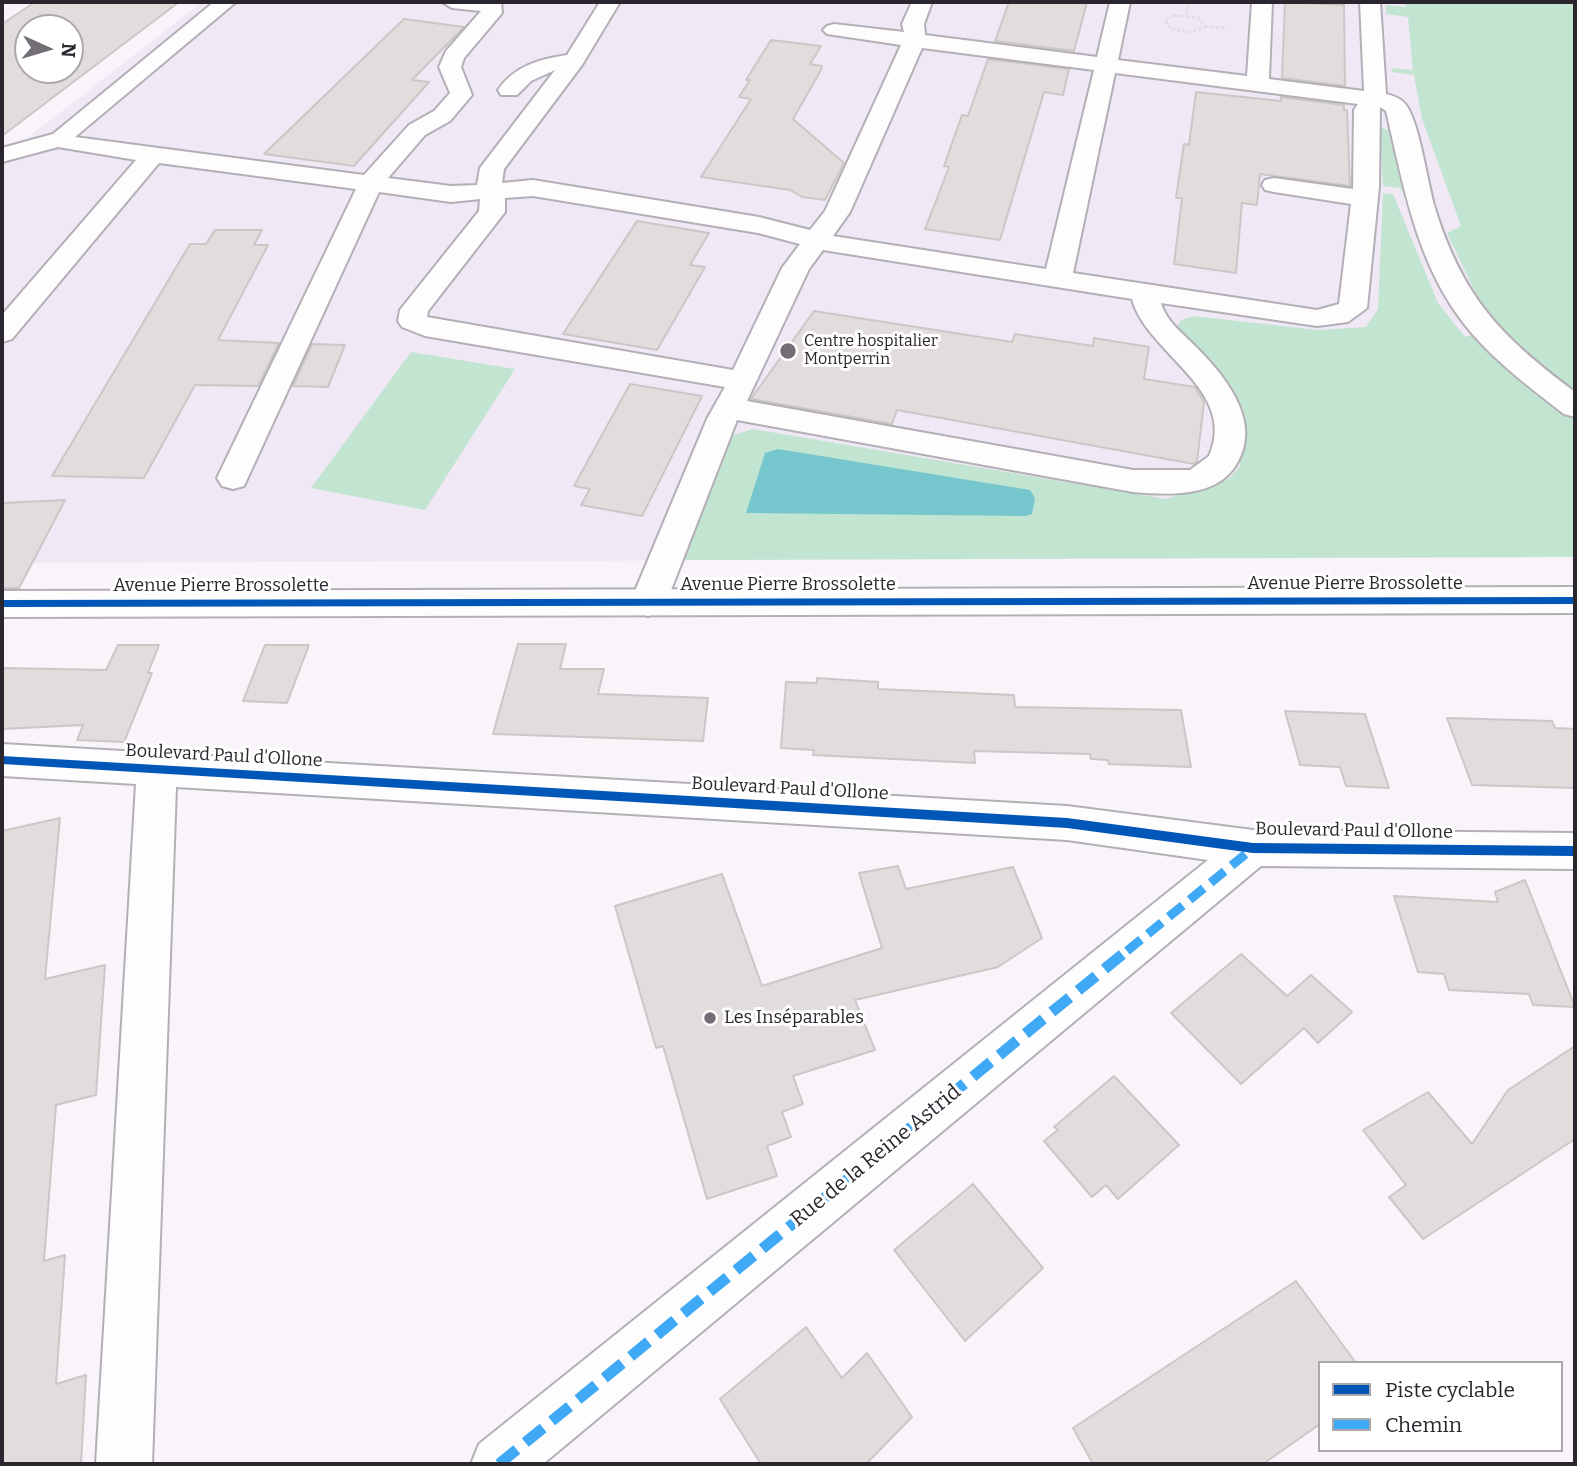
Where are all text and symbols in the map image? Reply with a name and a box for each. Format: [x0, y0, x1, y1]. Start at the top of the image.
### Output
north arrow [14, 14, 84, 84]
text: N [56, 42, 80, 58]
place label: Centre hospitalier Montperrin [804, 332, 938, 370]
marker: Centre hospitalier Montperrin [778, 341, 798, 361]
street label: Avenue Pierre Brossolette [1247, 573, 1463, 595]
street label: Avenue Pierre Brossolette [680, 574, 896, 596]
street label: Avenue Pierre Brossolette [113, 575, 329, 597]
street label: Boulevard Paul d'Ollone [125, 740, 323, 772]
street label: Boulevard Paul d'Ollone [691, 773, 889, 805]
street label: Boulevard Paul d'Ollone [1255, 818, 1453, 844]
place label: Les Inséparables [724, 1007, 864, 1029]
marker: Les Inséparables [702, 1010, 718, 1026]
street label: Rue de la Reine Astrid [786, 1080, 966, 1232]
legend [1318, 1361, 1563, 1452]
text: Piste cyclable [1385, 1377, 1515, 1403]
text: Chemin [1385, 1412, 1462, 1438]

